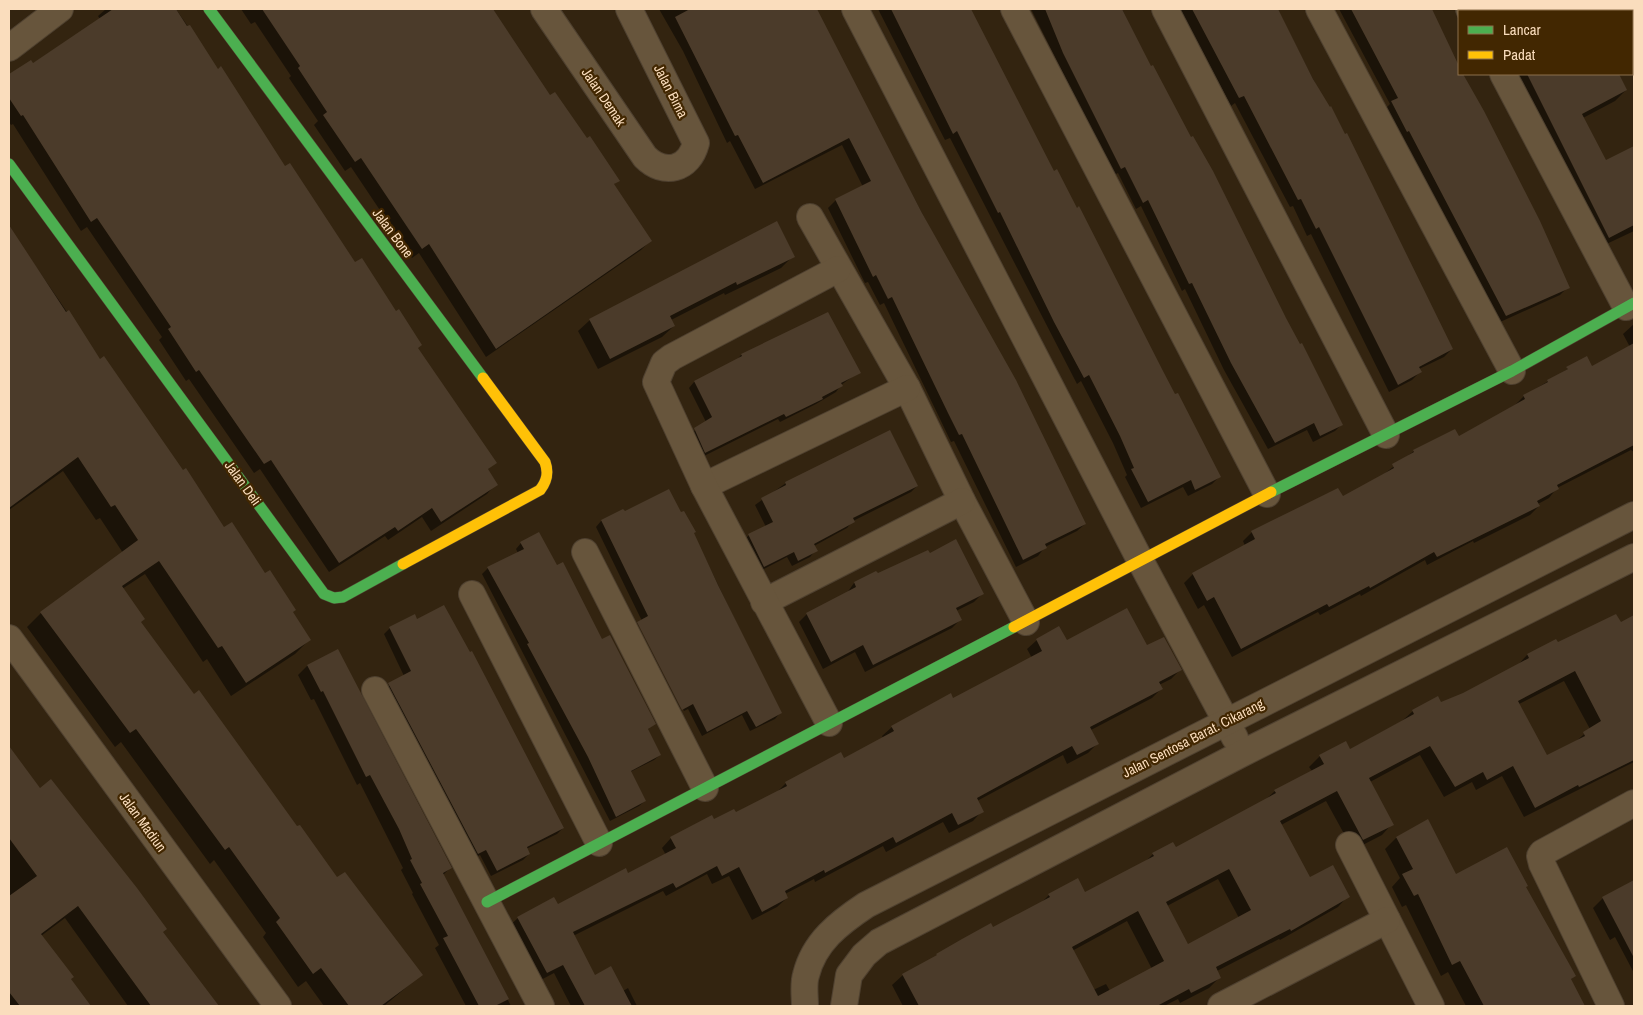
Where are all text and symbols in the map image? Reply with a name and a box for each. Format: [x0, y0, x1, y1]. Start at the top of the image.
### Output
legend [1458, 10, 1633, 75]
text: Lancar [1503, 19, 1541, 40]
text: Padat [1503, 44, 1536, 65]
street label: Jalan Bima [650, 61, 692, 121]
street label: Jalan Demak [578, 64, 630, 130]
street label: Jalan Bone [369, 205, 417, 261]
street label: Jalan Deli [221, 457, 265, 509]
street label: Jalan Sentosa Barat. Cikarang [1119, 694, 1267, 782]
street label: Jalan Madiun [115, 789, 171, 855]

